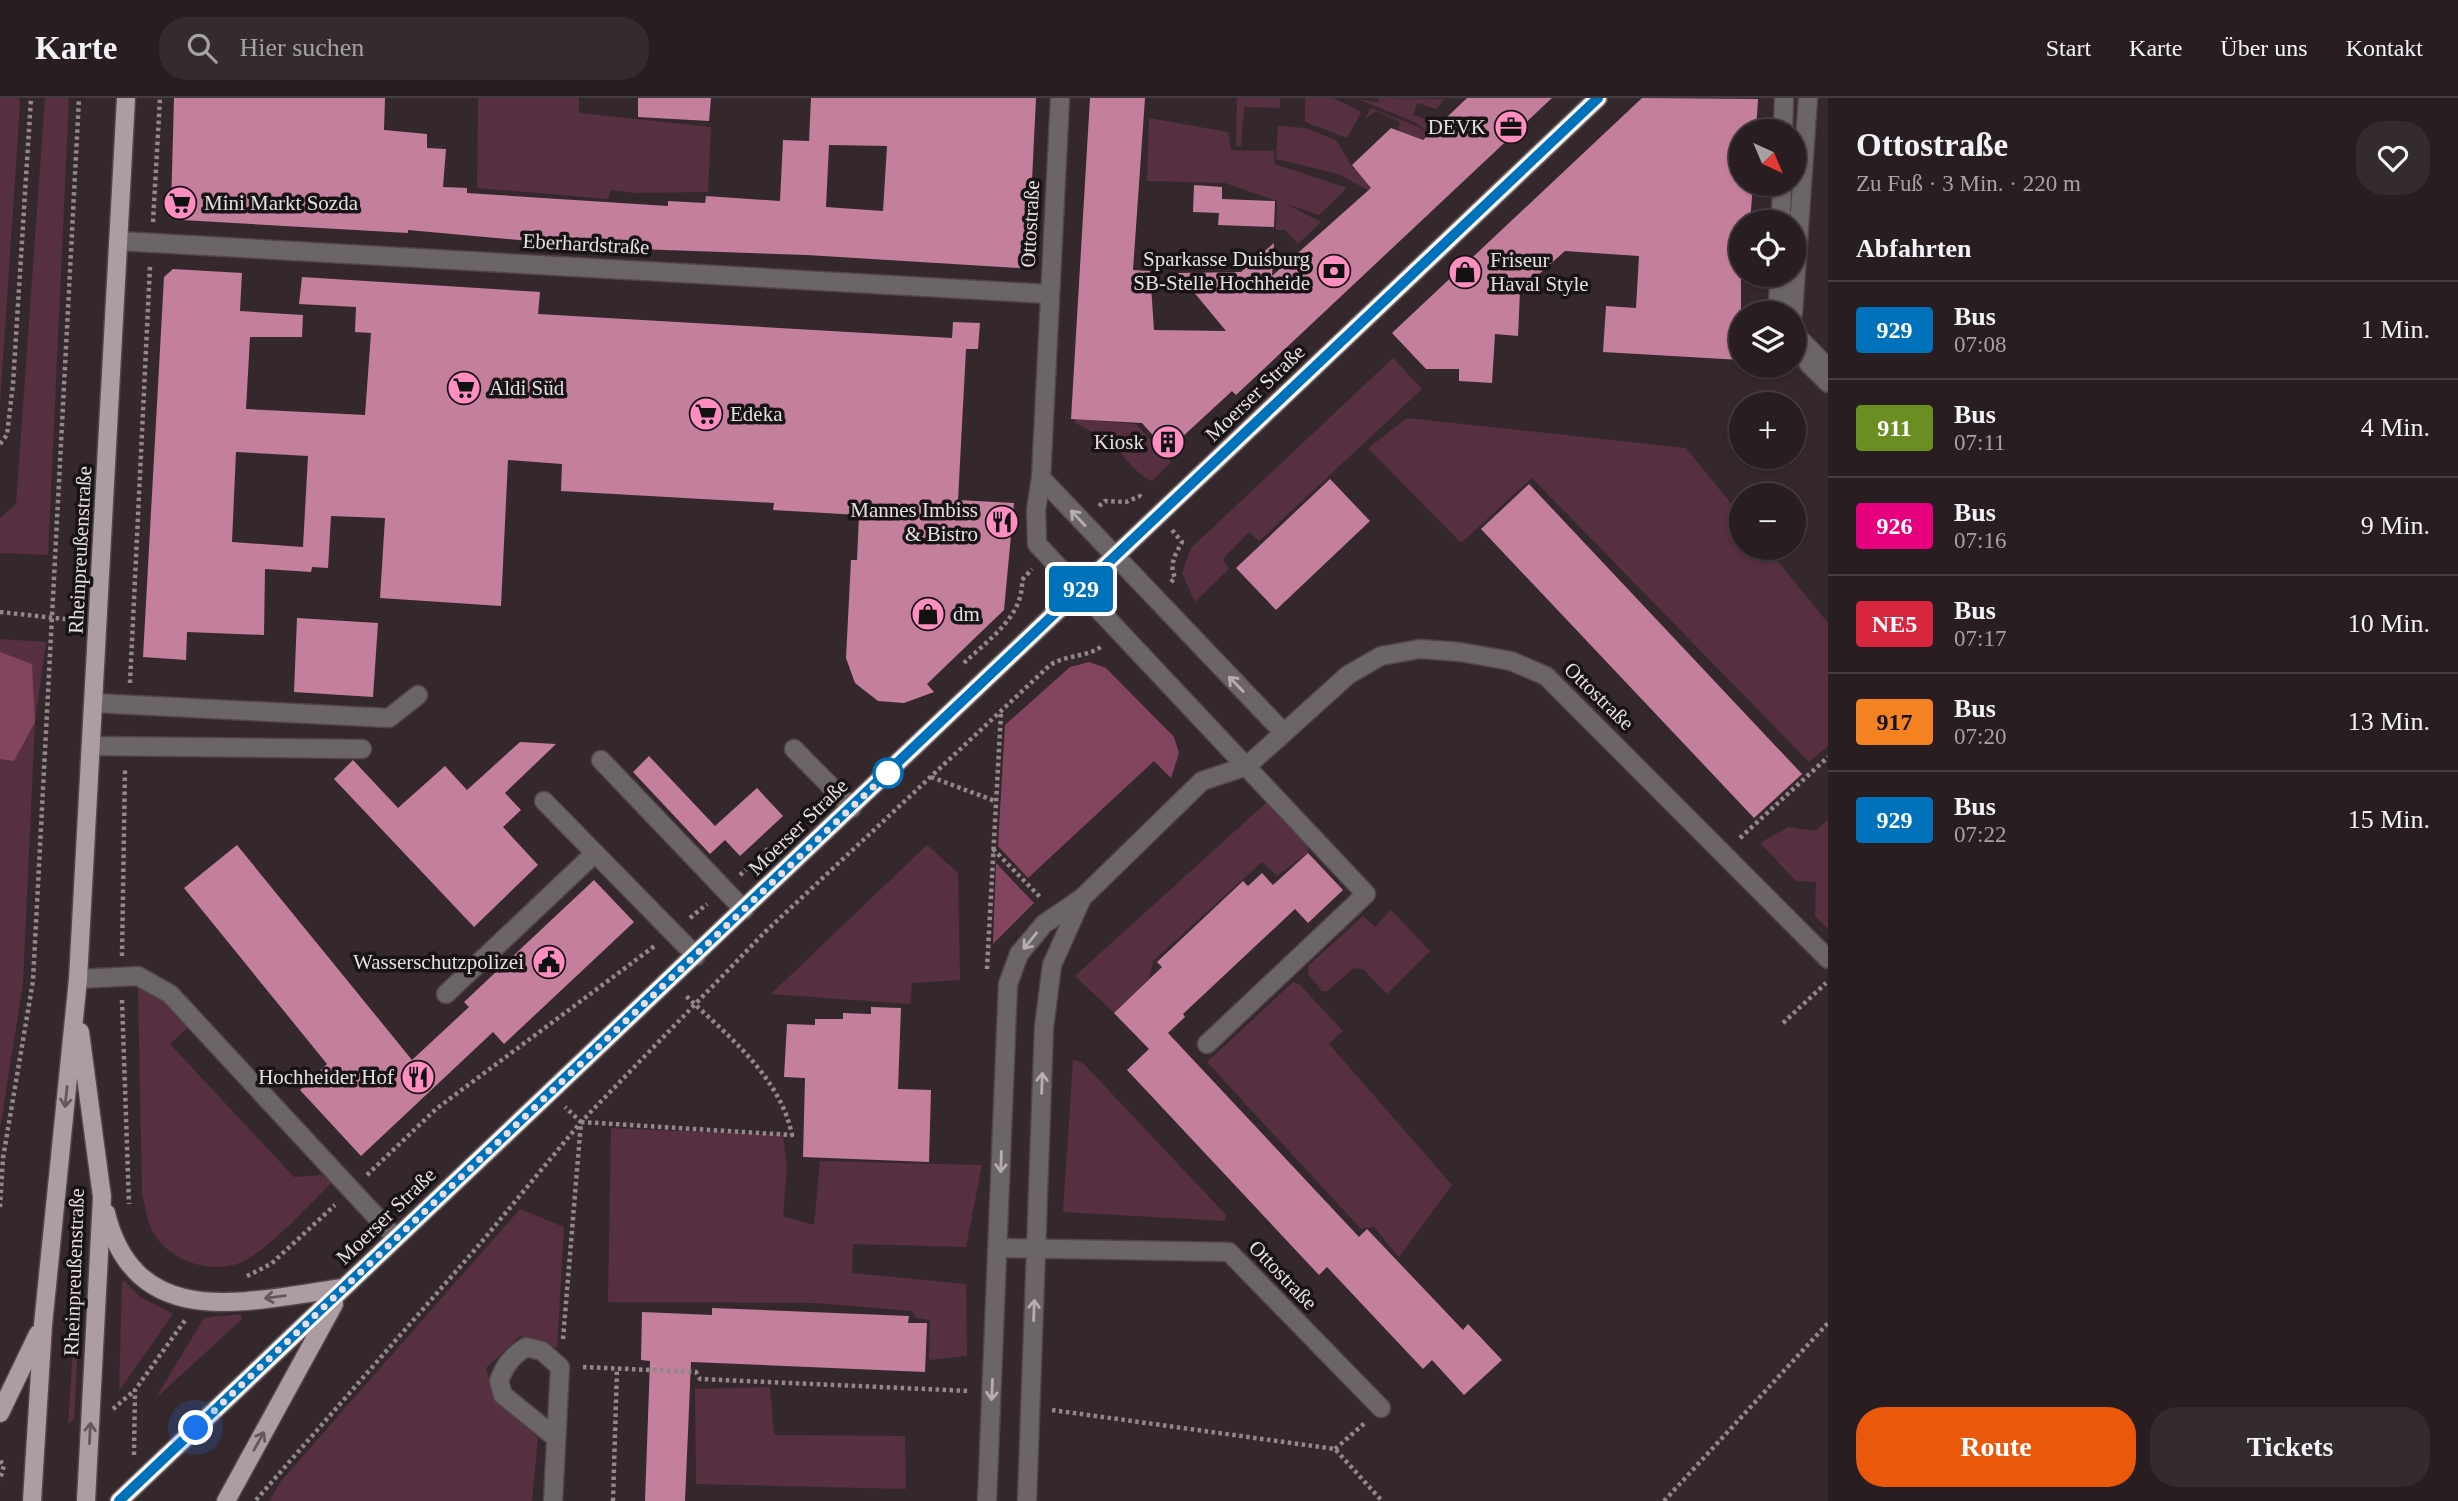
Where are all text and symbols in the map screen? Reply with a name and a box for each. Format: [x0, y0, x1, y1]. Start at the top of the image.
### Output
search box [159, 17, 649, 80]
icon: search [183, 29, 221, 67]
text: Karte [35, 30, 117, 66]
text: Hier suchen [239, 33, 364, 62]
text: Start [2046, 35, 2091, 61]
text: Karte [2129, 35, 2182, 61]
text: Über uns [2220, 35, 2308, 61]
text: Kontakt [2346, 35, 2423, 61]
office icon: DEVK [1492, 108, 1530, 146]
place label: DEVK [1428, 115, 1486, 139]
north arrow [1729, 119, 1806, 196]
map controls [1729, 119, 1806, 560]
button: heart [2356, 121, 2430, 195]
text: Ottostraße [1856, 127, 2008, 163]
text: Zu Fuß · 3 Min. · 220 m [1856, 171, 2081, 196]
street label: Ottostraße [1016, 180, 1044, 268]
supermarket icon: Mini Markt Sozda [161, 184, 199, 222]
place label: Mini Markt Sozda [204, 191, 359, 215]
button: locate [1729, 210, 1806, 287]
street label: Eberhardstraße [522, 229, 650, 259]
text: Abfahrten [1856, 234, 1972, 263]
place label: Sparkasse Duisburg SB-Stelle Hochheide [1133, 247, 1311, 295]
place label: Friseur Haval Style [1490, 248, 1589, 296]
bank icon: Sparkasse Duisburg SB-Stelle Hochheide [1315, 252, 1353, 290]
shop icon: Friseur Haval Style [1446, 253, 1484, 291]
button: layers [1729, 301, 1806, 378]
text: Bus [1954, 302, 1996, 331]
text: 1 Min. [2361, 315, 2430, 344]
text: 929 [1877, 317, 1913, 343]
text: 07:08 [1954, 332, 2006, 357]
street label: Moerser Straße [1200, 340, 1310, 446]
supermarket icon: Aldi Süd [445, 369, 483, 407]
place label: Aldi Süd [489, 376, 565, 400]
button: + [1729, 392, 1806, 469]
supermarket icon: Edeka [687, 395, 725, 433]
text: Bus [1954, 400, 1996, 429]
place label: Edeka [730, 402, 783, 426]
text: 4 Min. [2361, 413, 2430, 442]
text: 911 [1877, 415, 1912, 441]
building icon: Kiosk [1149, 423, 1187, 461]
place label: Kiosk [1094, 430, 1144, 454]
text: 07:11 [1954, 430, 2006, 455]
street label: Rheinpreußenstraße [64, 466, 96, 634]
button: − [1729, 483, 1806, 560]
place label: Mannes Imbiss & Bistro [850, 498, 978, 546]
text: Bus [1954, 498, 1996, 527]
restaurant icon: Mannes Imbiss & Bistro [983, 503, 1021, 541]
one-way arrow [1070, 509, 1086, 527]
text: 9 Min. [2361, 511, 2430, 540]
text: 926 [1877, 513, 1913, 539]
text: 07:16 [1954, 528, 2006, 553]
line badge: 929 [1041, 566, 1121, 612]
text: 929 [1063, 576, 1099, 602]
shop icon: dm [909, 595, 947, 633]
text: Bus [1954, 596, 1996, 625]
place label: dm [953, 602, 980, 626]
text: 10 Min. [2348, 609, 2430, 638]
text: NE5 [1872, 611, 1917, 637]
text: 07:17 [1954, 626, 2006, 651]
street label: Ottostraße [1559, 657, 1639, 735]
one-way arrow [1228, 676, 1245, 693]
text: Bus [1954, 694, 1996, 723]
text: 13 Min. [2348, 707, 2430, 736]
text: 917 [1877, 709, 1913, 735]
text: 07:20 [1954, 724, 2006, 749]
unlabelled marker [873, 758, 903, 788]
street label: Moerser Straße [743, 774, 853, 880]
text: Bus [1954, 792, 1996, 821]
text: 15 Min. [2348, 805, 2430, 834]
text: 929 [1877, 807, 1913, 833]
text: 07:22 [1954, 822, 2006, 847]
one-way arrow [1022, 931, 1037, 949]
public building icon: Wasserschutzpolizei [530, 943, 568, 981]
place label: Wasserschutzpolizei [353, 950, 524, 974]
restaurant icon: Hochheider Hof [399, 1058, 437, 1096]
place label: Hochheider Hof [258, 1065, 394, 1089]
one-way arrow [1036, 1072, 1049, 1095]
one-way arrow [60, 1085, 73, 1107]
one-way arrow [995, 1151, 1008, 1174]
street label: Moerser Straße [331, 1163, 441, 1269]
street label: Rheinpreußenstraße [59, 1188, 89, 1356]
street label: Ottostraße [1244, 1235, 1322, 1315]
one-way arrow [264, 1291, 287, 1304]
one-way arrow [1027, 1299, 1040, 1322]
one-way arrow [985, 1378, 998, 1401]
button: Route [1856, 1407, 2136, 1487]
button: Tickets [2150, 1407, 2430, 1487]
your location [178, 1410, 213, 1445]
one-way arrow [83, 1422, 96, 1445]
one-way arrow [253, 1431, 266, 1452]

